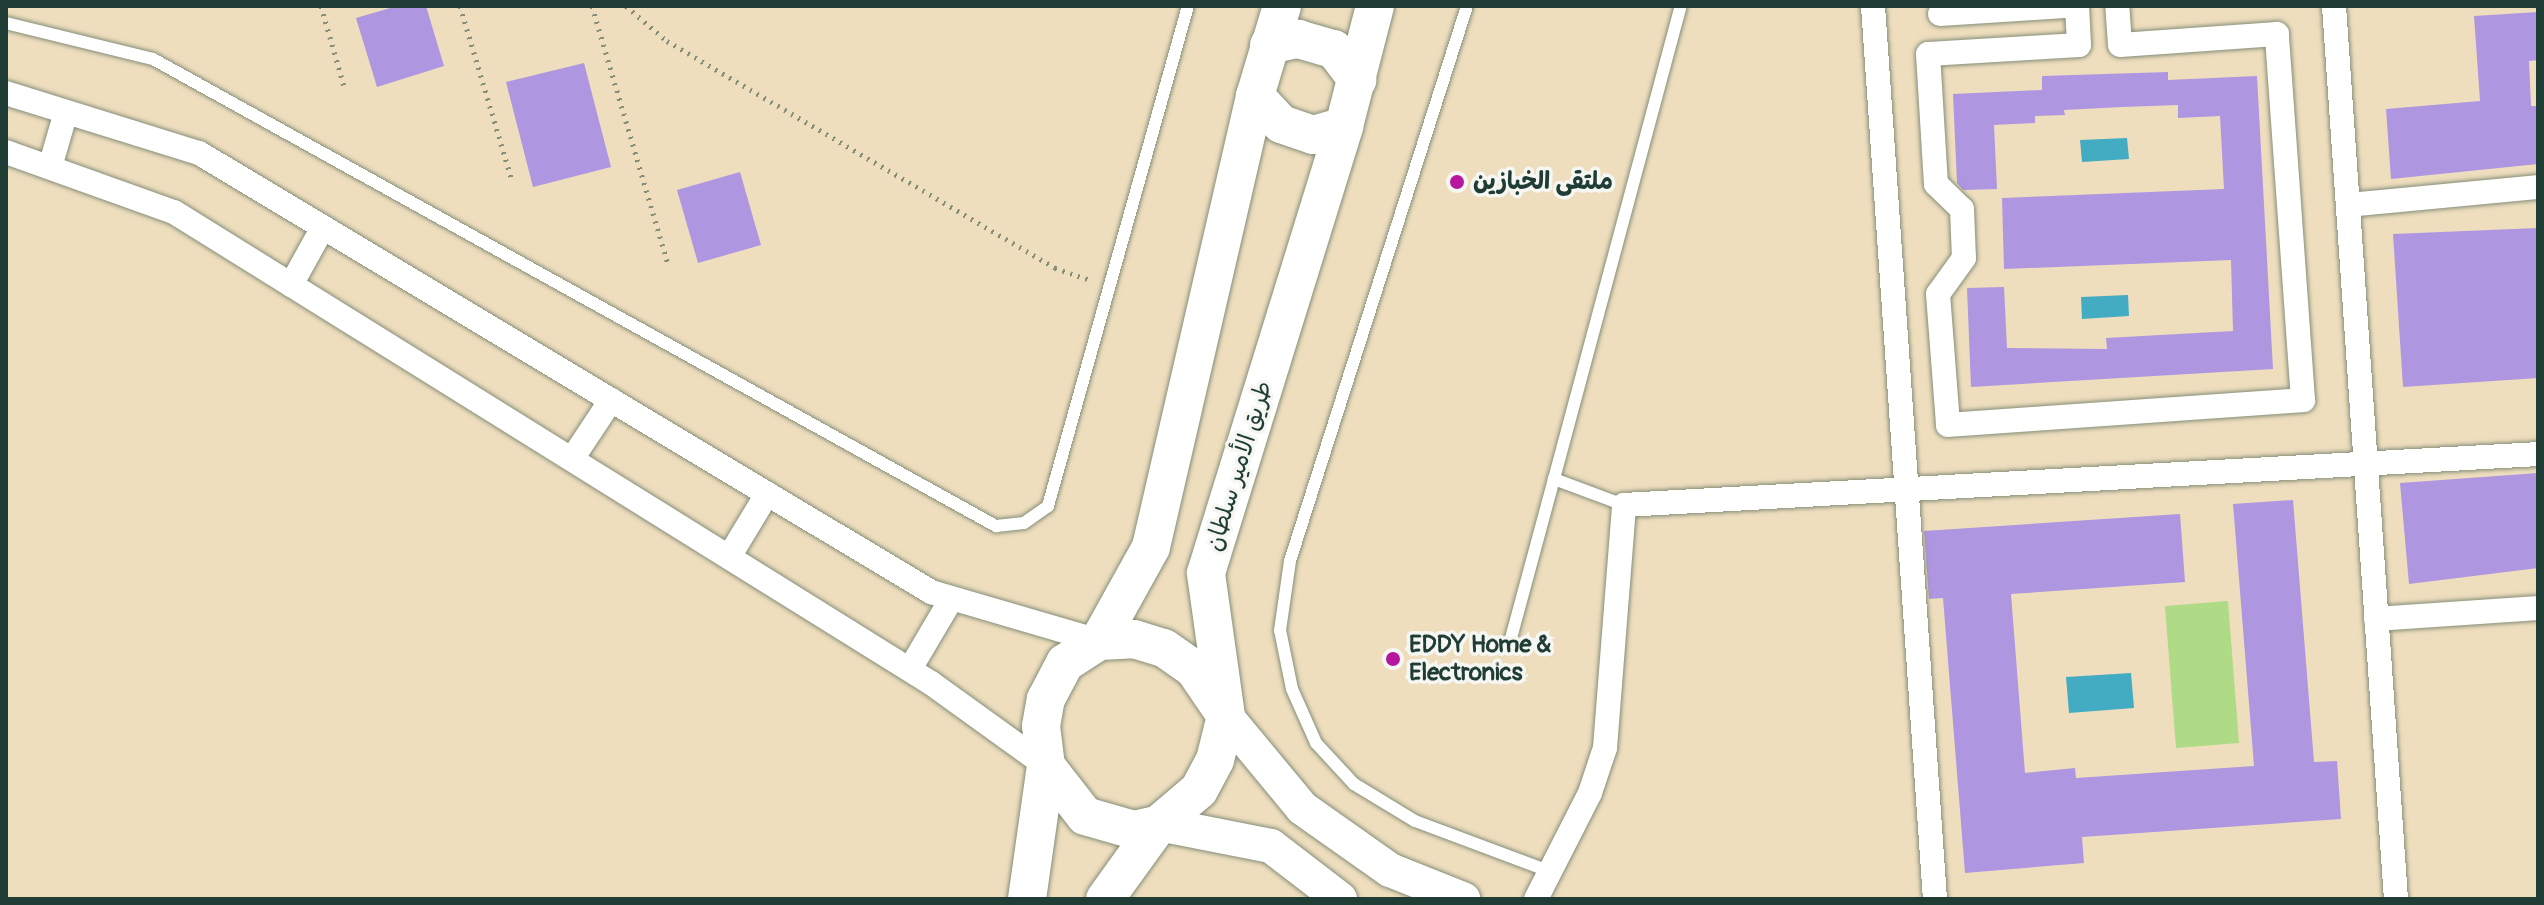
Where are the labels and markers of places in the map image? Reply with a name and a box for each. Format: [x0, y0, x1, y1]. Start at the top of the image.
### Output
place label: ملتقى الخبازين [1473, 168, 1613, 196]
marker: ملتقى الخبازين [1448, 173, 1466, 191]
place label: EDDY Home & Electronics [1409, 631, 1551, 687]
marker: EDDY Home & Electronics [1384, 650, 1402, 668]

